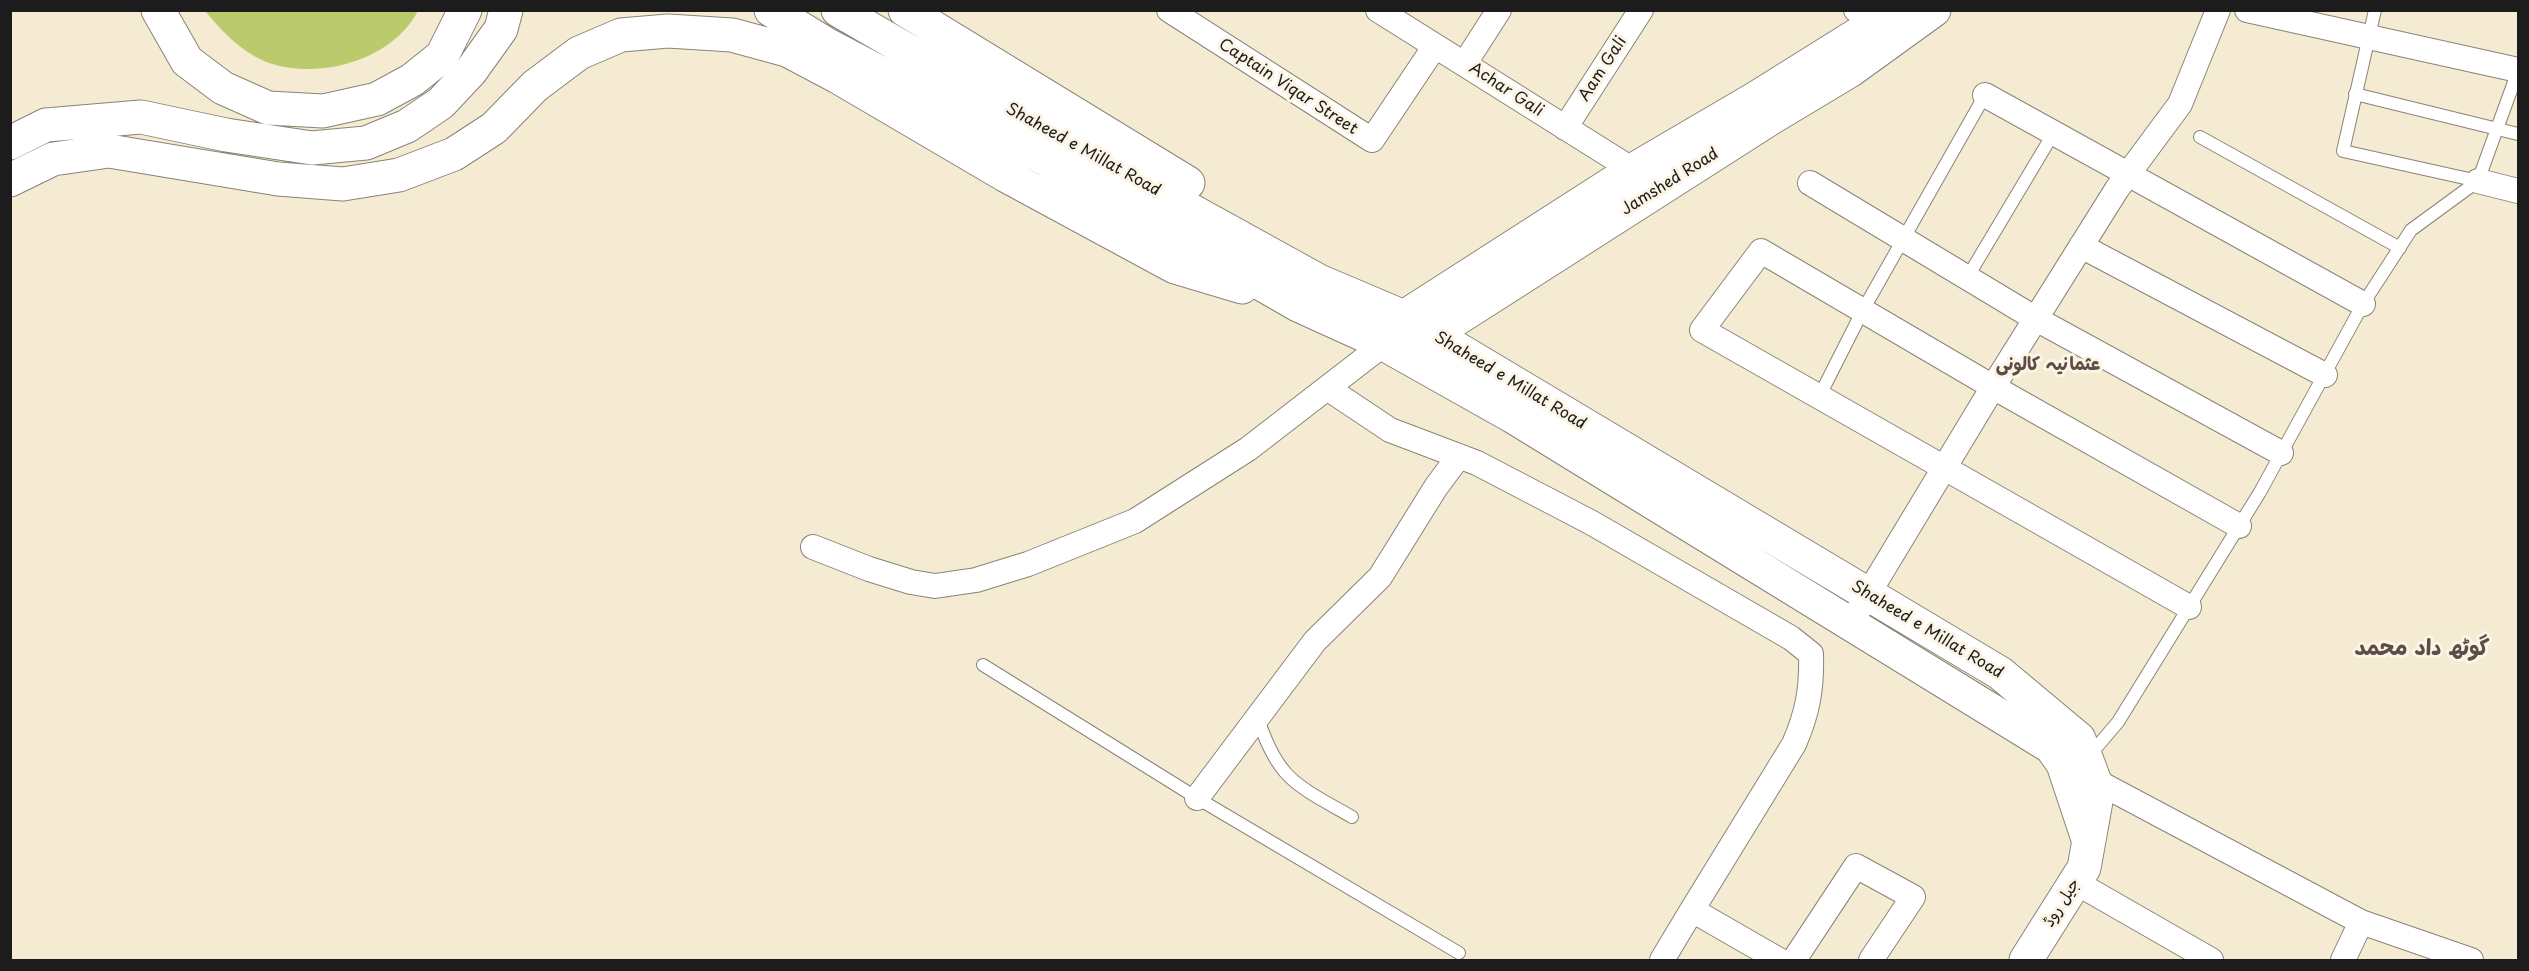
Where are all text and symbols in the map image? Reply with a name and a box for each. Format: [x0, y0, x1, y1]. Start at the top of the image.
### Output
street label: Aam Gali [1575, 33, 1631, 105]
street label: Captain Viqar Street [1215, 35, 1361, 139]
street label: Achar Gali [1465, 59, 1547, 121]
street label: Shaheed e Millat Road [1002, 99, 1164, 201]
street label: Jamshed Road [1618, 144, 1722, 220]
street label: Shaheed e Millat Road [1430, 328, 1590, 434]
district label: عثمانیہ کالونی [1996, 354, 2100, 376]
street label: Shaheed e Millat Road [1847, 577, 2007, 683]
district label: گوٹھ داد محمد [2354, 636, 2490, 662]
street label: جیل روڈ [2040, 875, 2084, 931]

